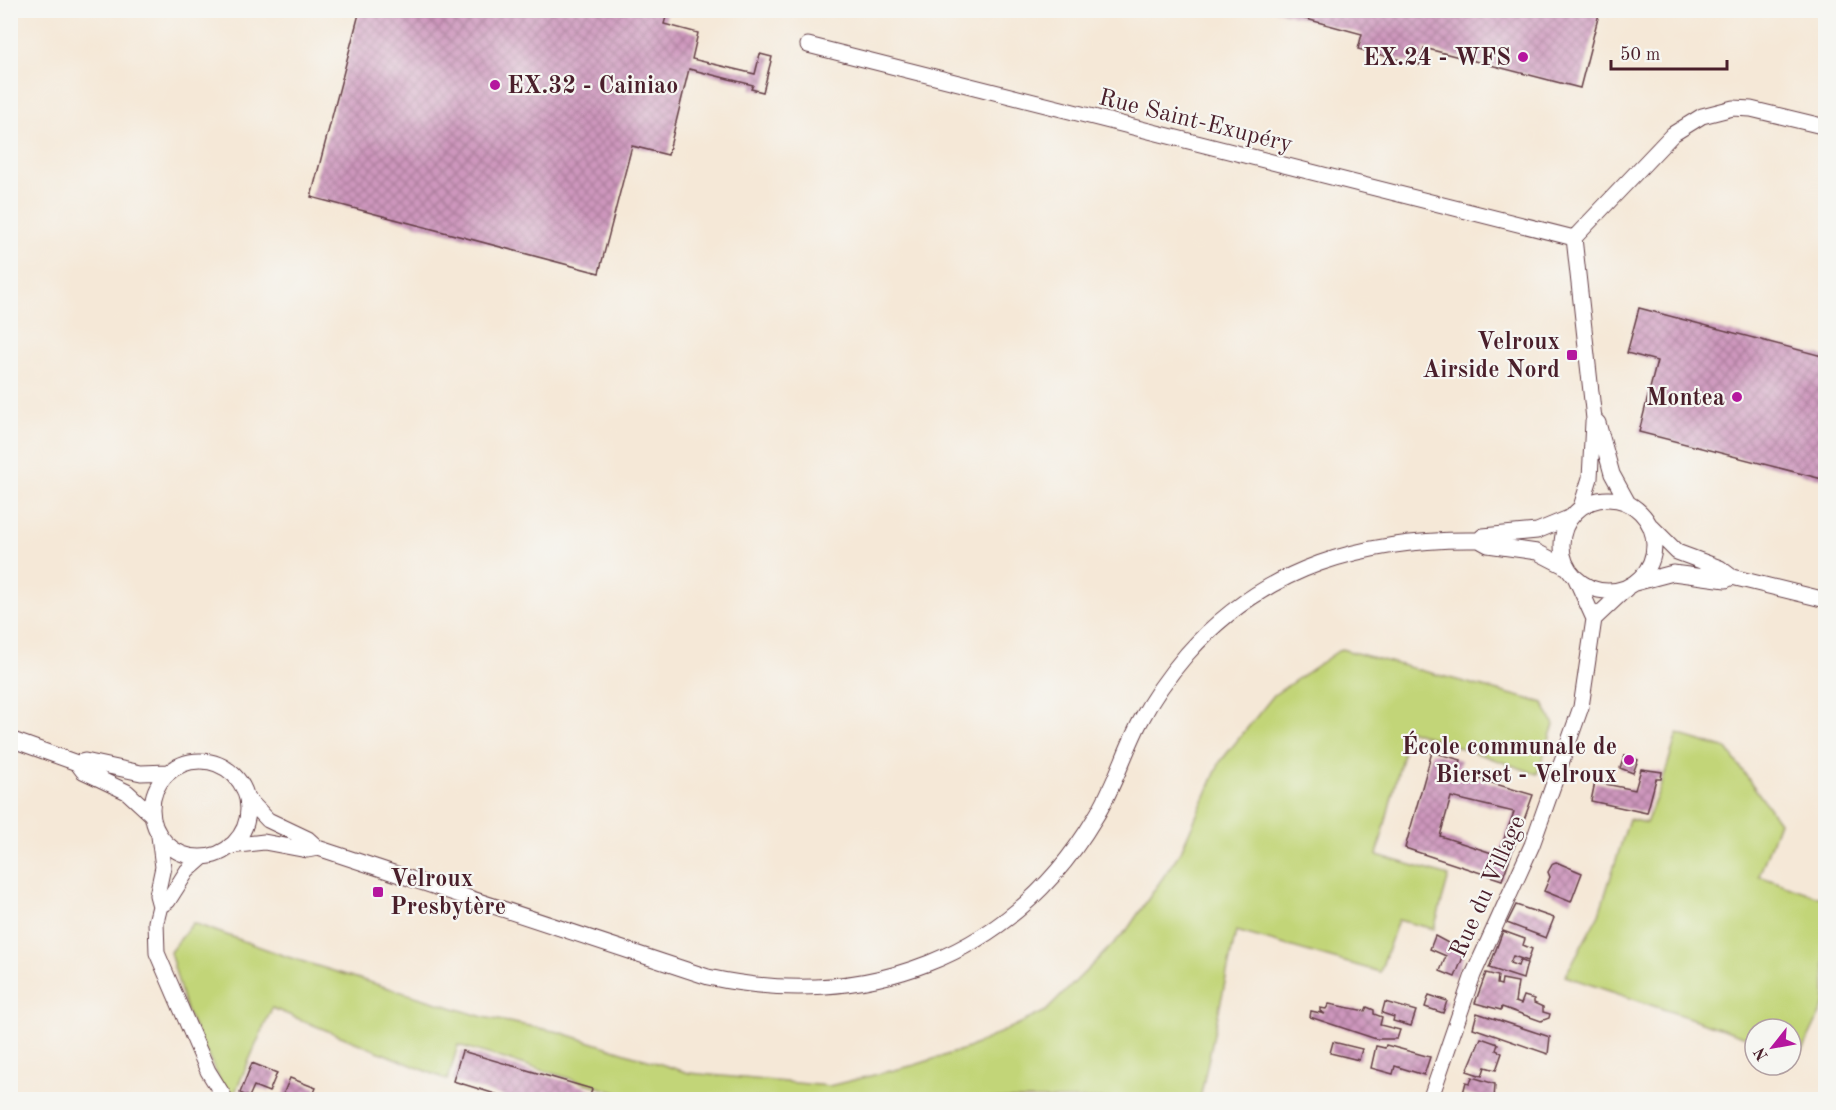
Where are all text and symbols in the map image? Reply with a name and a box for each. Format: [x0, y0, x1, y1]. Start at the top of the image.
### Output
scale bar [1611, 33, 1726, 71]
text: 50 m [1620, 46, 1660, 64]
place label: EX.24 - WFS [1363, 47, 1511, 71]
marker: EX.24 - WFS [1516, 50, 1530, 64]
place label: EX.32 - Cainiao [507, 75, 678, 99]
marker: EX.32 - Cainiao [488, 78, 502, 92]
street label: Rue Saint-Exupéry [1096, 86, 1295, 158]
place label: Velroux Airside Nord [1422, 331, 1560, 383]
marker: Velroux Airside Nord [1565, 348, 1579, 362]
place label: Montea [1646, 387, 1725, 411]
marker: Montea [1730, 390, 1744, 404]
place label: École communale de Bierset - Velroux [1402, 730, 1617, 788]
marker: École communale de Bierset - Velroux [1622, 753, 1636, 767]
street label: Rue du Village [1447, 812, 1531, 961]
place label: Velroux Presbytère [390, 868, 506, 920]
marker: Velroux Presbytère [371, 885, 385, 899]
north arrow [1743, 1017, 1803, 1077]
text: N [1751, 1044, 1772, 1063]

